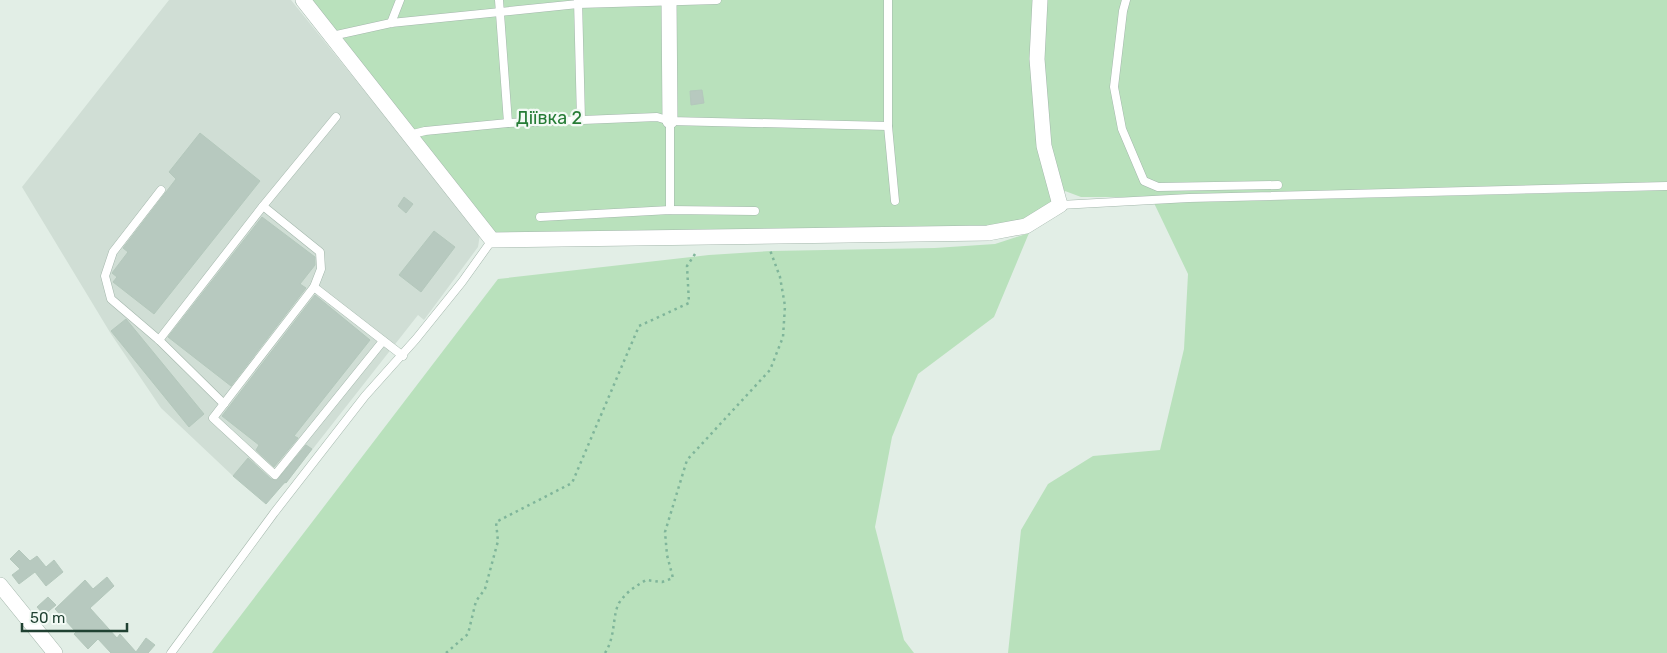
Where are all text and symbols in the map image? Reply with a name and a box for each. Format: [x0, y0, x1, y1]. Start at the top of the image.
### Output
park label: Діївка 2 [516, 107, 582, 129]
scale bar [22, 600, 128, 632]
text: 50 m [30, 609, 65, 627]

